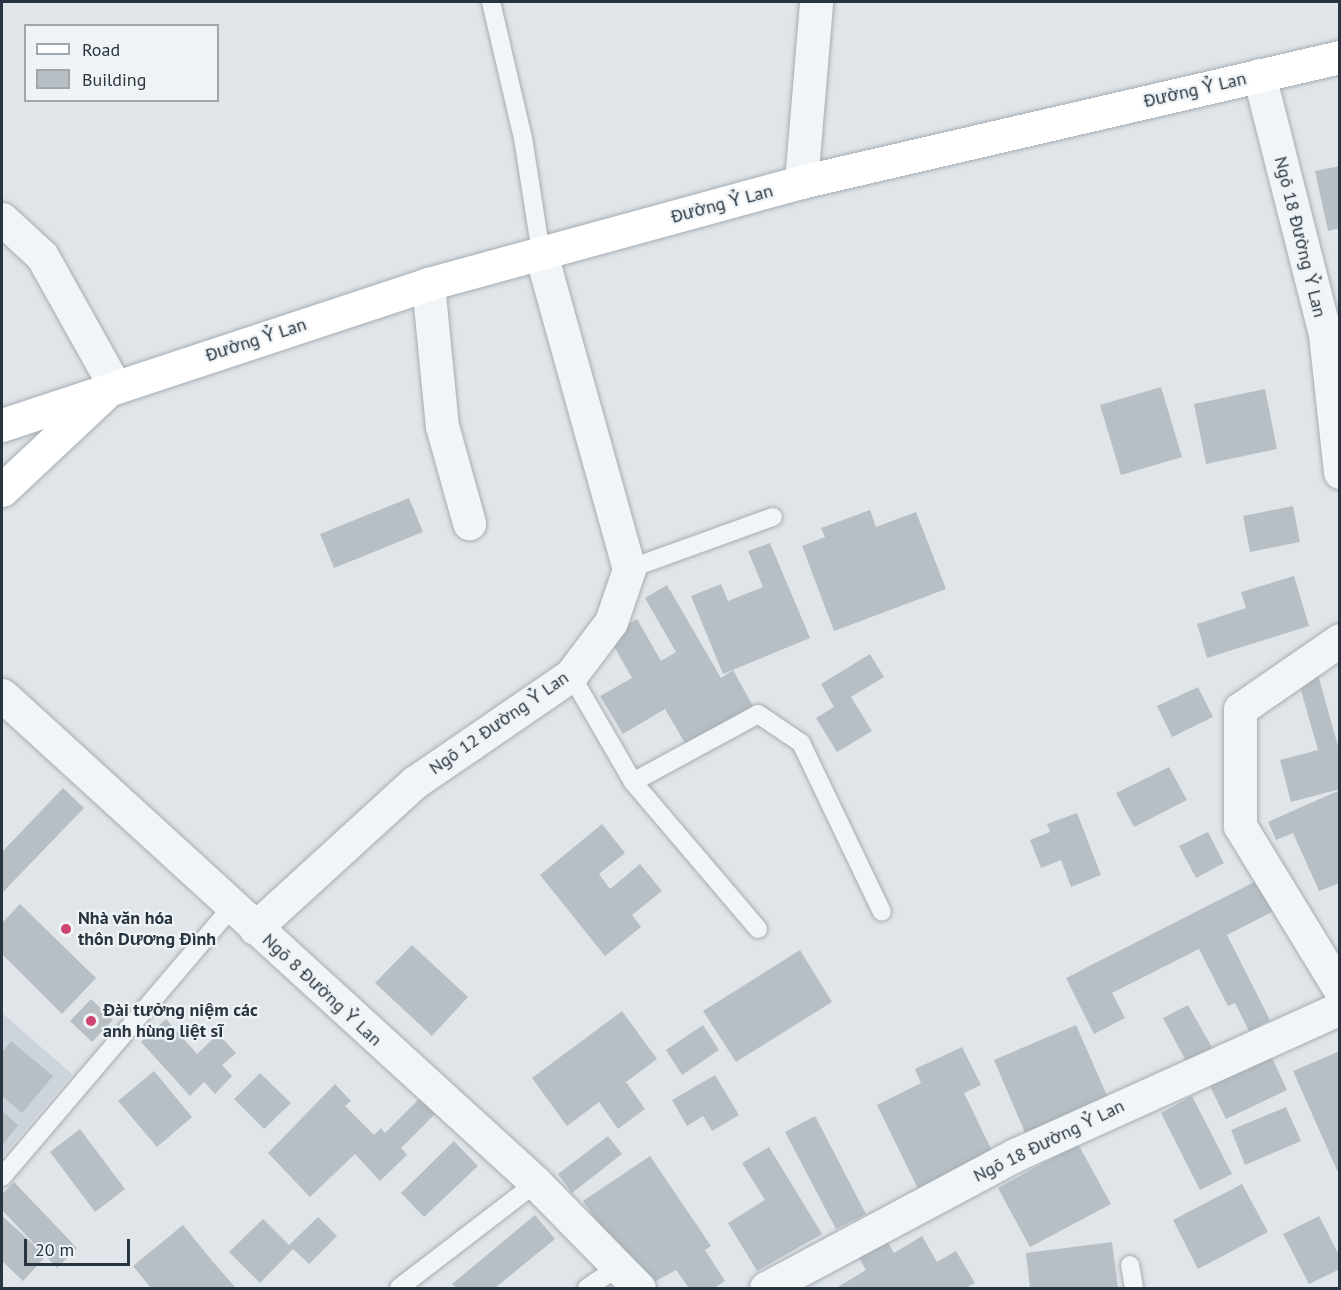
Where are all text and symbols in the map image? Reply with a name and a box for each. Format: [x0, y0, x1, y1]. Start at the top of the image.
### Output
legend [24, 24, 219, 102]
text: Road [82, 38, 120, 61]
text: Building [82, 68, 146, 91]
street label: Đường Ỷ Lan [1142, 68, 1248, 112]
street label: Ngõ 18 Đường Ỷ Lan [1270, 154, 1330, 320]
street label: Đường Ỷ Lan [669, 180, 775, 228]
street label: Đường Ỷ Lan [203, 314, 309, 366]
street label: Ngõ 12 Đường Ỷ Lan [425, 667, 573, 779]
place label: Nhà văn hóa thôn Dương Đình [78, 908, 216, 950]
marker: Nhà văn hóa thôn Dương Đình [59, 922, 73, 936]
street label: Ngõ 8 Đường Ỷ Lan [258, 929, 386, 1051]
place label: Đài tưởng niệm các anh hùng liệt sĩ [103, 1000, 258, 1042]
marker: Đài tưởng niệm các anh hùng liệt sĩ [84, 1014, 98, 1028]
street label: Ngõ 18 Đường Ỷ Lan [970, 1095, 1128, 1187]
scale bar [27, 1227, 134, 1265]
text: 20 m [35, 1238, 74, 1261]

